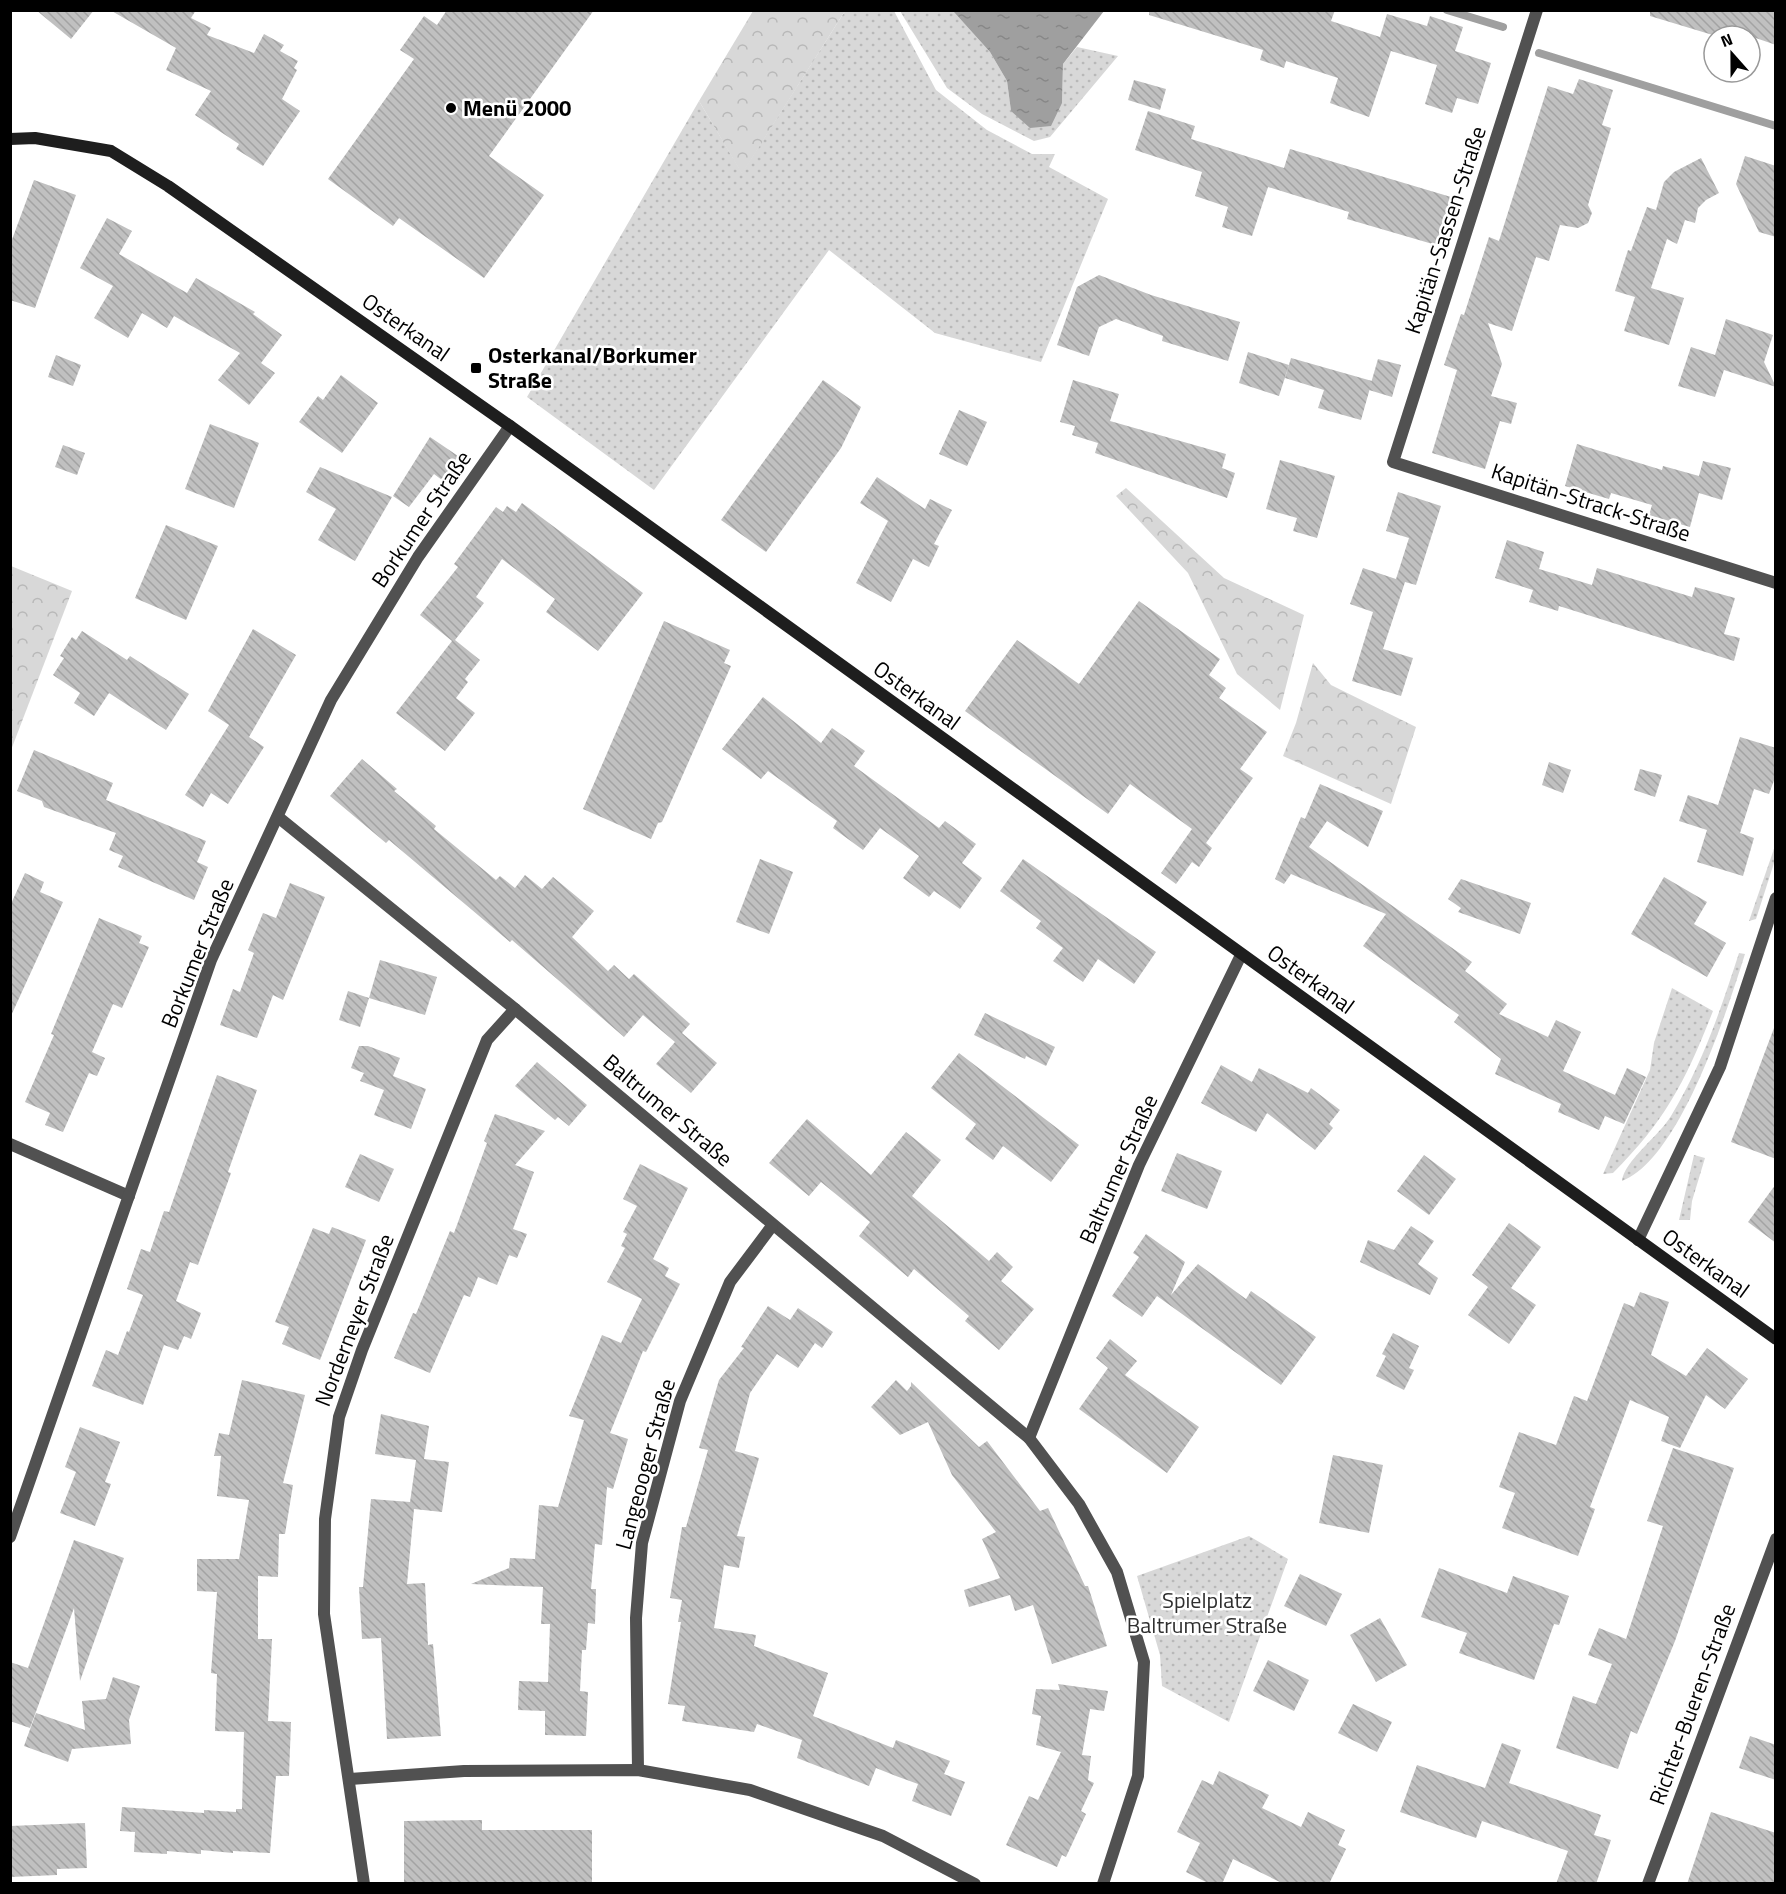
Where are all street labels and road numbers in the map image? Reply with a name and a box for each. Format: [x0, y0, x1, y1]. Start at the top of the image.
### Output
street label: Kapitän-Sassen-Straße [1395, 122, 1495, 338]
street label: Osterkanal [355, 284, 457, 370]
street label: Borkumer Straße [363, 444, 479, 594]
street label: Kapitän-Strack-Straße [1487, 454, 1695, 550]
street label: Osterkanal [866, 652, 968, 738]
street label: Borkumer Straße [151, 873, 243, 1033]
street label: Osterkanal [1260, 936, 1362, 1022]
street label: Baltrumer Straße [596, 1045, 740, 1175]
street label: Baltrumer Straße [1070, 1089, 1166, 1249]
street label: Osterkanal [1655, 1220, 1757, 1306]
street label: Norderneyer Straße [305, 1229, 403, 1411]
street label: Langeooger Straße [606, 1375, 684, 1553]
street label: Richter-Bueren-Straße [1640, 1598, 1744, 1810]

